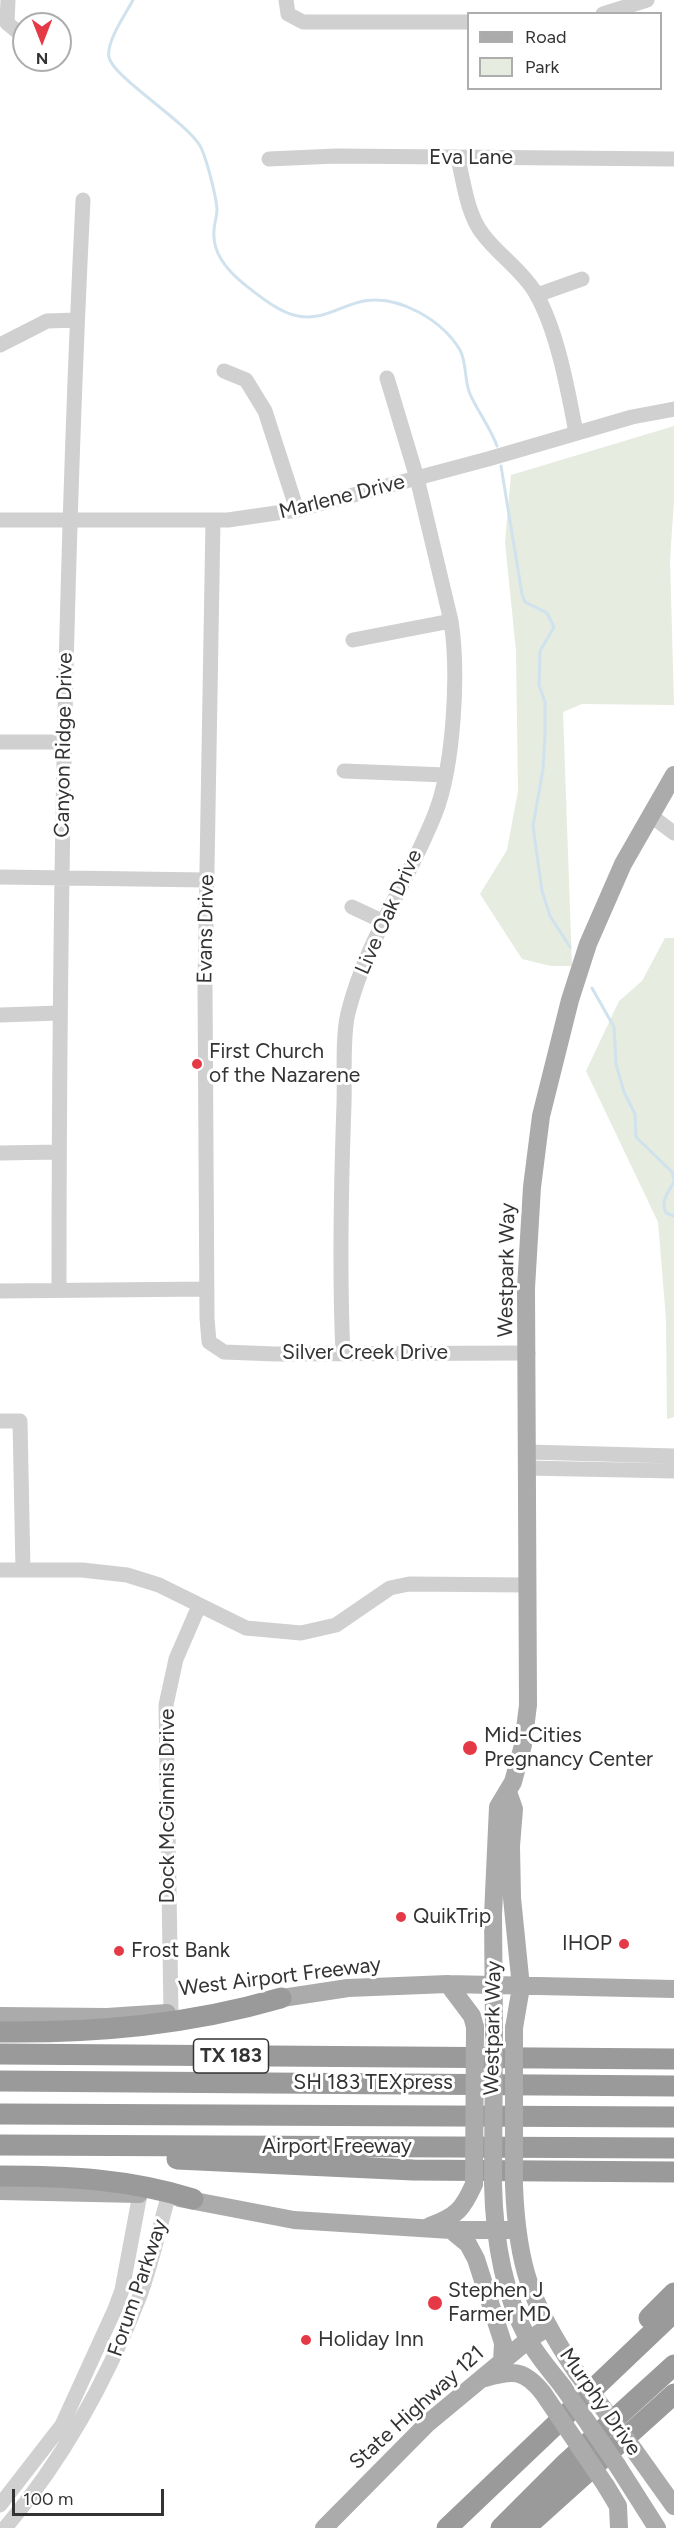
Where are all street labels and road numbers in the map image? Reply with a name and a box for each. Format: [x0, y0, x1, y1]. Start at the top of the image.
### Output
street label: Eva Lane [429, 145, 513, 171]
street label: Marlene Drive [277, 469, 407, 525]
street label: Canyon Ridge Drive [50, 652, 78, 838]
street label: Live Oak Drive [350, 846, 428, 978]
street label: Evans Drive [192, 874, 220, 984]
street label: Westpark Way [493, 1202, 521, 1338]
street label: Silver Creek Drive [282, 1340, 448, 1366]
street label: Dock McGinnis Drive [155, 1708, 181, 1904]
street label: West Airport Freeway [178, 1952, 382, 2002]
street label: Westpark Way [479, 1960, 507, 2096]
road number: TX 183 [194, 2039, 268, 2073]
street label: SH 183 TEXpress [293, 2070, 453, 2096]
street label: Airport Freeway [262, 2134, 412, 2160]
street label: Forum Parkway [103, 2216, 173, 2360]
street label: State Highway 121 [344, 2341, 490, 2475]
street label: Murphy Drive [554, 2343, 646, 2461]

